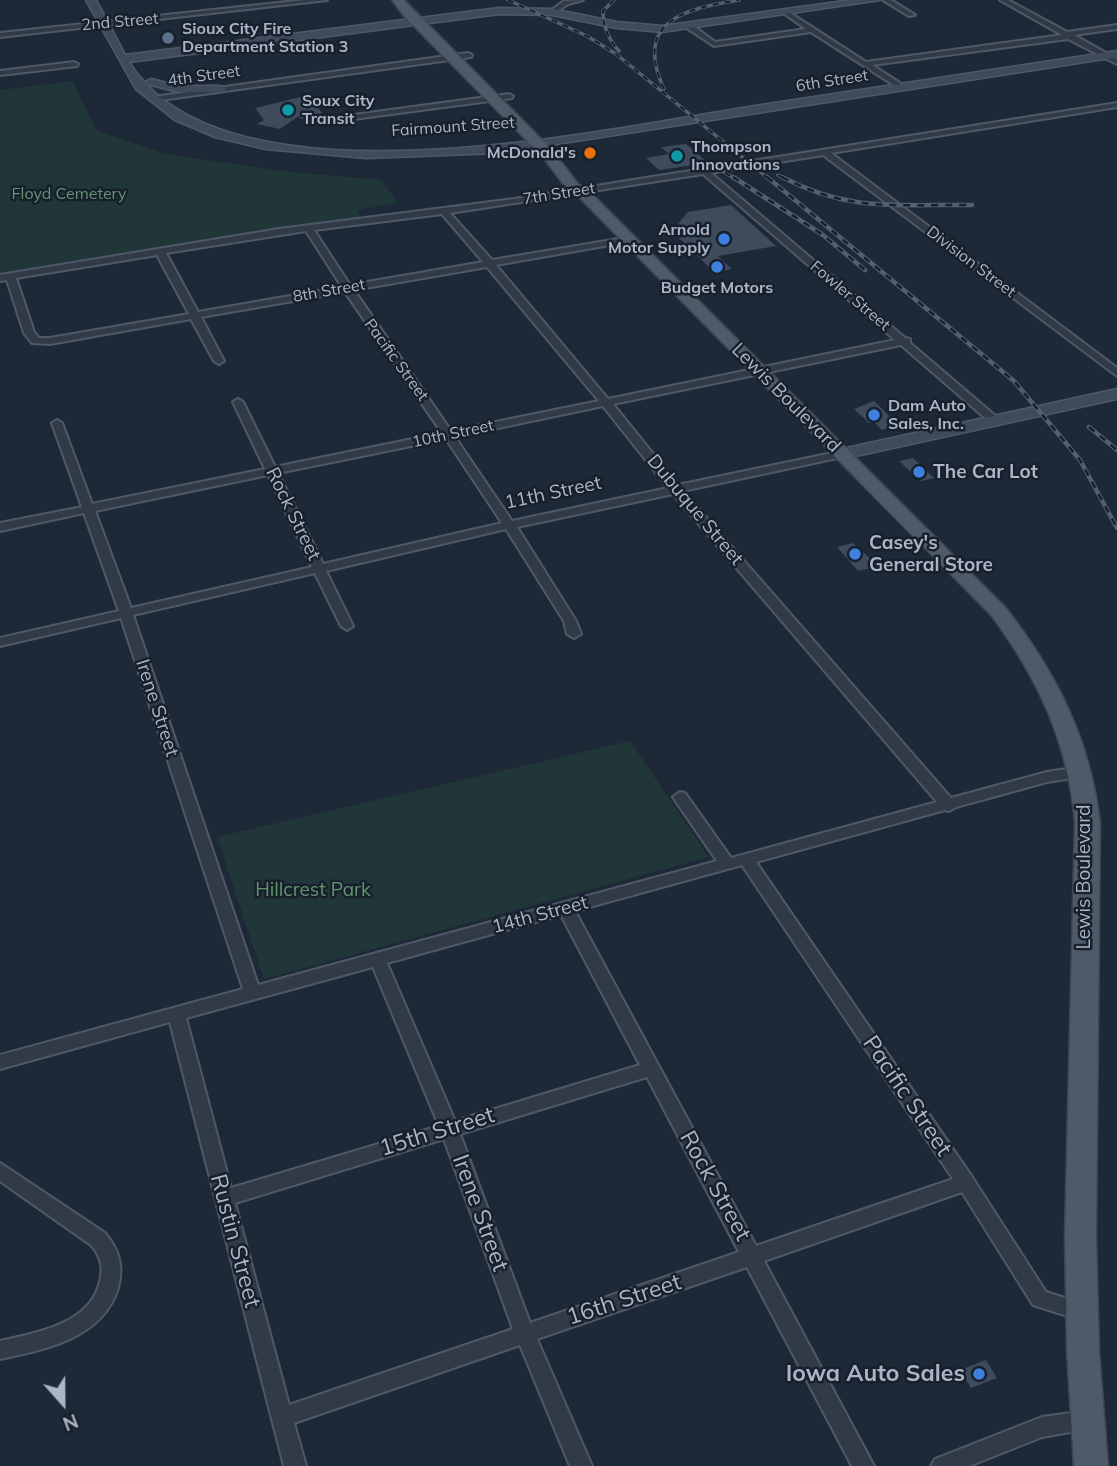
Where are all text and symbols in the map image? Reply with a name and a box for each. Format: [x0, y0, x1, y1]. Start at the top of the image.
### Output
street label: 2nd Street [81, 9, 159, 35]
place label: Sioux City Fire Department Station 3 [182, 19, 348, 57]
marker: Sioux City Fire Department Station 3 [160, 30, 176, 46]
street label: 4th Street [167, 61, 241, 91]
street label: 6th Street [794, 66, 870, 96]
place label: Soux City Transit [302, 91, 375, 129]
marker: Soux City Transit [280, 102, 296, 118]
street label: Fairmount Street [391, 113, 515, 141]
place label: Thompson Innovations [691, 137, 780, 175]
place label: McDonald's [487, 143, 576, 163]
marker: McDonald's [582, 145, 598, 161]
marker: Thompson Innovations [669, 148, 685, 164]
street label: 7th Street [521, 179, 597, 209]
park label: Floyd Cemetery [12, 184, 126, 204]
place label: Arnold Motor Supply [608, 220, 710, 258]
street label: Division Street [923, 222, 1019, 302]
marker: Arnold Motor Supply [716, 231, 732, 247]
street label: Fowler Street [806, 257, 894, 335]
marker: Budget Motors [709, 259, 725, 275]
street label: 8th Street [291, 275, 367, 307]
place label: Budget Motors [661, 278, 773, 298]
street label: Pacific Street [360, 315, 432, 405]
street label: Lewis Boulevard [727, 339, 845, 457]
place label: Dam Auto Sales, Inc. [888, 396, 966, 434]
marker: Dam Auto Sales, Inc. [866, 407, 882, 423]
street label: 10th Street [411, 416, 495, 452]
street label: Dubuque Street [642, 450, 748, 570]
place label: The Car Lot [933, 461, 1038, 483]
street label: Rock Street [261, 464, 325, 564]
marker: The Car Lot [911, 464, 927, 480]
street label: 11th Street [503, 472, 603, 514]
place label: Casey's General Store [869, 532, 993, 576]
marker: Casey's General Store [847, 546, 863, 562]
street label: Irene Street [131, 656, 183, 760]
street label: Lewis Boulevard [1073, 805, 1095, 949]
park label: Hillcrest Park [255, 879, 371, 901]
street label: 14th Street [490, 891, 590, 939]
street label: Pacific Street [857, 1031, 957, 1161]
street label: 15th Street [376, 1101, 498, 1163]
street label: Rock Street [673, 1126, 757, 1246]
street label: Irene Street [446, 1151, 514, 1275]
street label: Rustin Street [204, 1171, 266, 1311]
street label: 16th Street [563, 1269, 685, 1331]
place label: Iowa Auto Sales [786, 1360, 965, 1388]
marker: Iowa Auto Sales [971, 1366, 987, 1382]
north arrow [28, 1368, 98, 1438]
text: N [60, 1409, 82, 1436]

